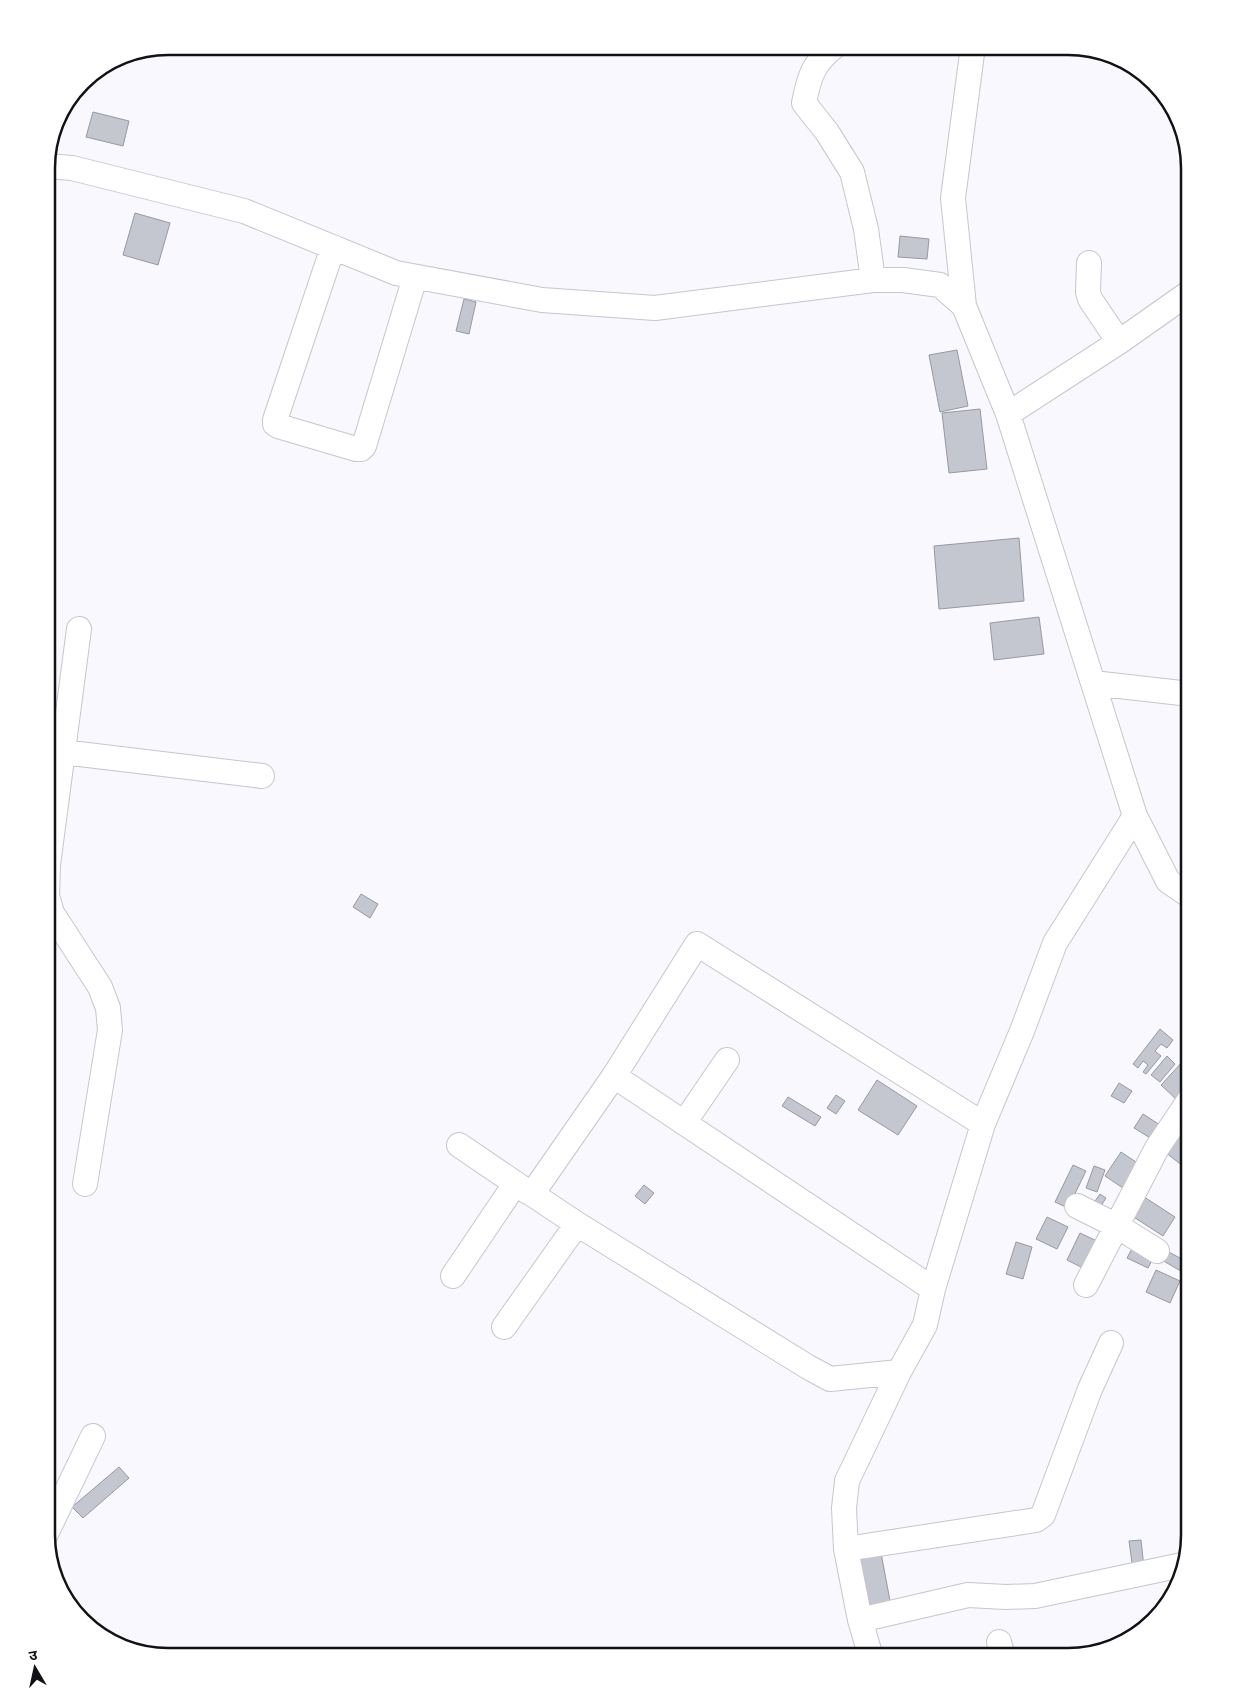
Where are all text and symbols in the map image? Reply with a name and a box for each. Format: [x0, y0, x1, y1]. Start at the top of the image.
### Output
north arrow [10, 1643, 60, 1693]
text: उ [28, 1646, 39, 1664]

